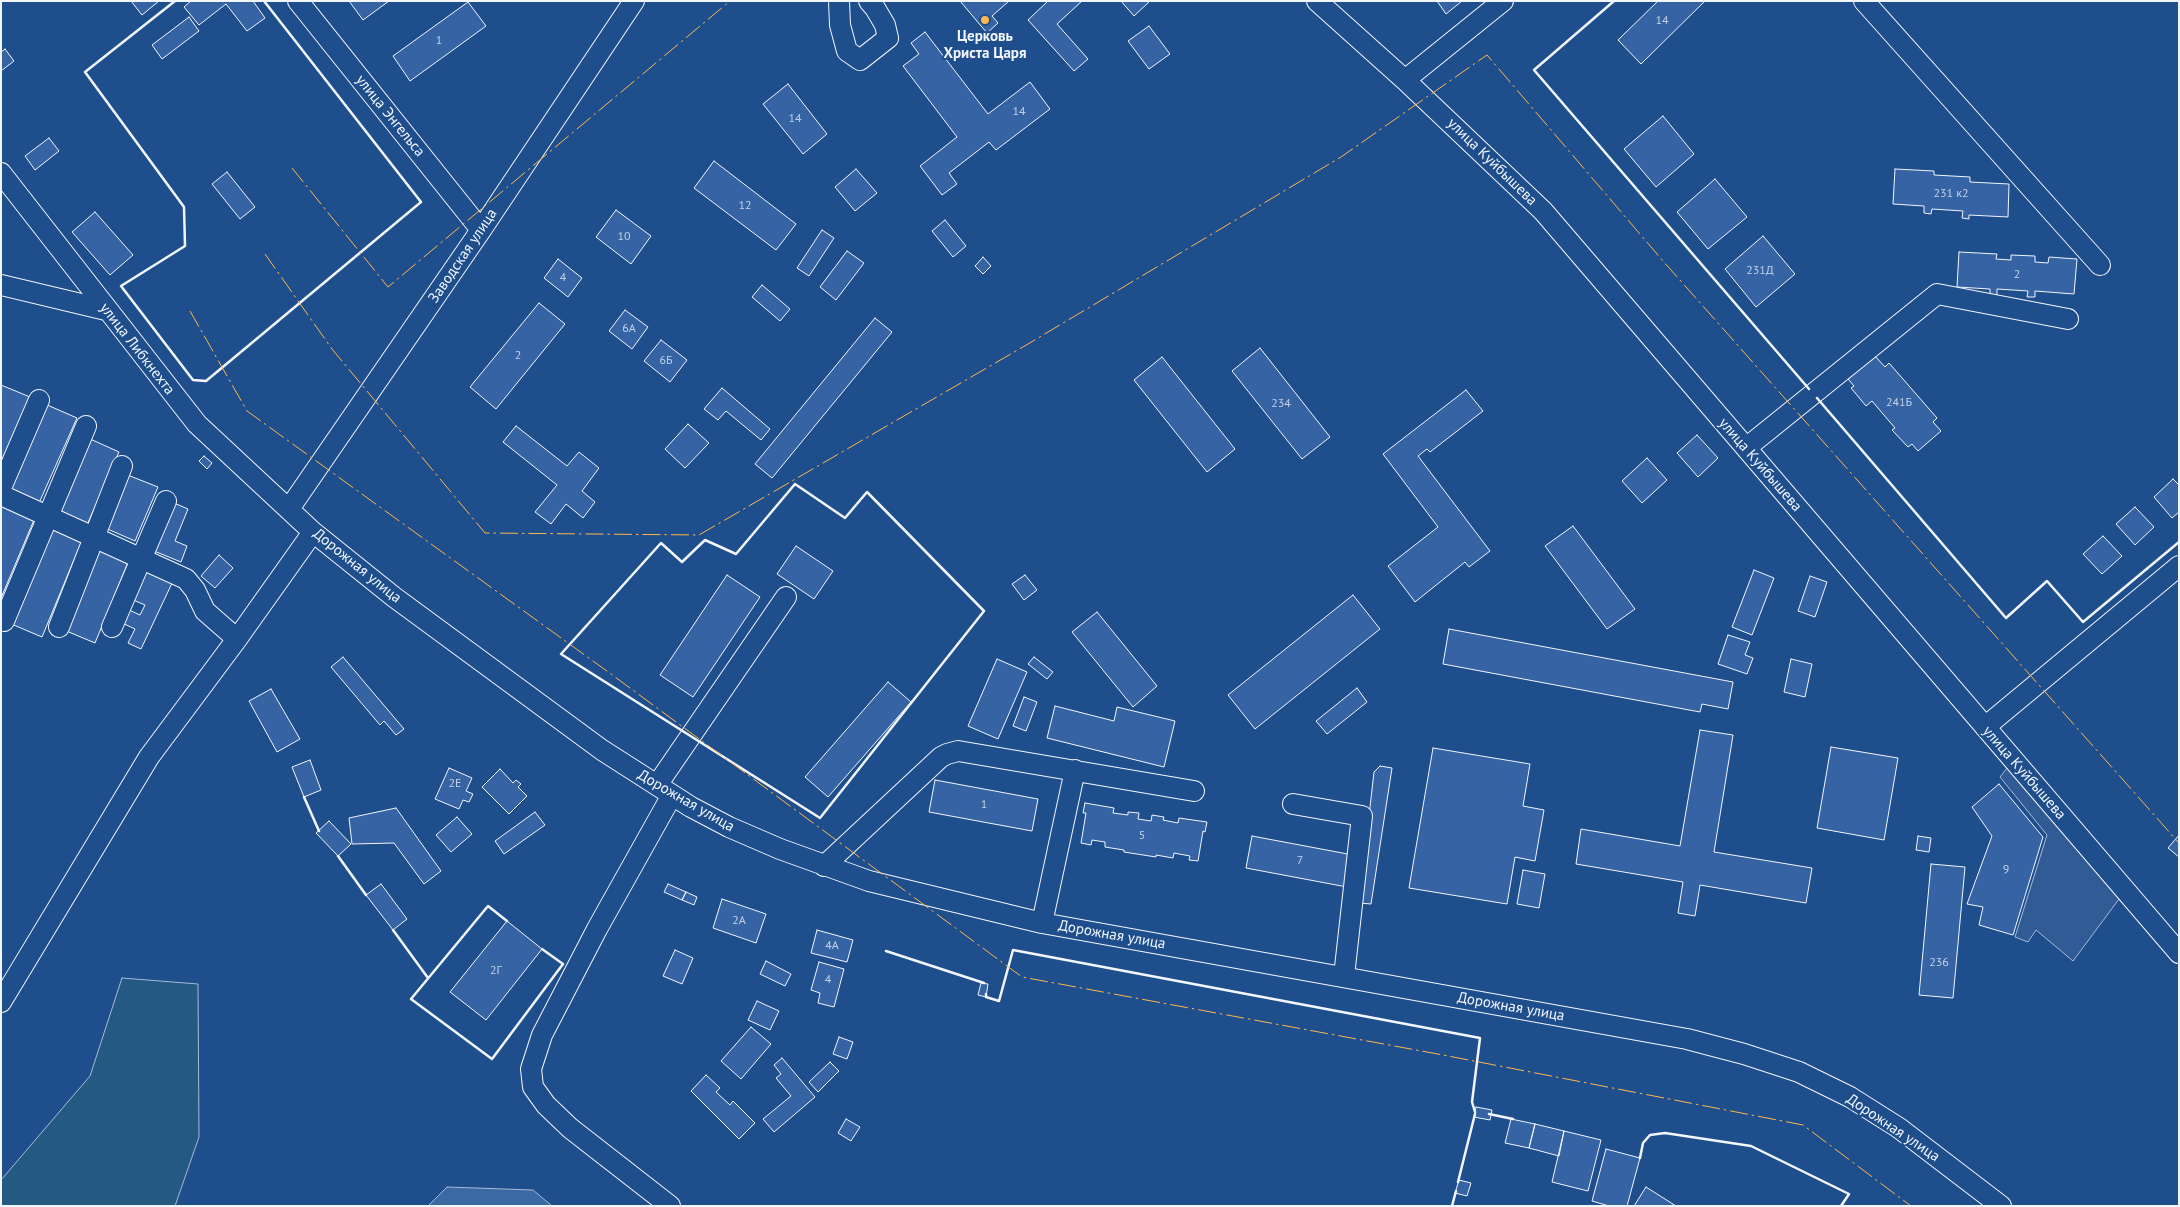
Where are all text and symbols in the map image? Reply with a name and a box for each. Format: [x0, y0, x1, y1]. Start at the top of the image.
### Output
marker: Церковь Христа Царя [979, 14, 991, 26]
house number: 14 [1655, 14, 1669, 28]
place label: Церковь Христа Царя [943, 28, 1027, 63]
house number: 1 [436, 34, 442, 48]
street label: улица Энгельса [352, 71, 428, 161]
house number: 14 [1012, 105, 1026, 119]
house number: 14 [788, 112, 802, 126]
street label: улица Куйбышева [1443, 115, 1541, 209]
house number: 231 к2 [1933, 187, 1969, 201]
house number: 12 [738, 199, 752, 213]
street label: Заводская улица [425, 205, 501, 307]
house number: 10 [617, 230, 631, 244]
house number: 231Д [1746, 264, 1774, 278]
house number: 2 [2014, 268, 2020, 282]
house number: 4 [560, 271, 566, 285]
street label: улица Либкнехта [96, 300, 178, 398]
house number: 6А [622, 322, 636, 336]
house number: 2 [515, 349, 521, 363]
house number: 6Б [659, 354, 673, 368]
house number: 241Б [1886, 396, 1912, 410]
house number: 234 [1271, 397, 1291, 411]
street label: улица Куйбышева [1714, 415, 1806, 515]
street label: Дорожная улица [309, 525, 405, 607]
street label: улица Куйбышева [1978, 723, 2070, 823]
street label: Дорожная улица [635, 766, 737, 836]
house number: 2Е [449, 777, 461, 791]
house number: 1 [981, 798, 987, 812]
house number: 5 [1139, 829, 1145, 843]
house number: 7 [1297, 854, 1303, 868]
house number: 9 [2003, 863, 2009, 877]
house number: 2А [732, 914, 746, 928]
street label: Дорожная улица [1057, 917, 1167, 953]
house number: 4А [825, 939, 839, 953]
house number: 236 [1929, 956, 1949, 970]
house number: 2Г [490, 964, 502, 978]
house number: 4 [825, 973, 831, 987]
street label: Дорожная улица [1456, 989, 1566, 1025]
street label: Дорожная улица [1843, 1090, 1943, 1166]

